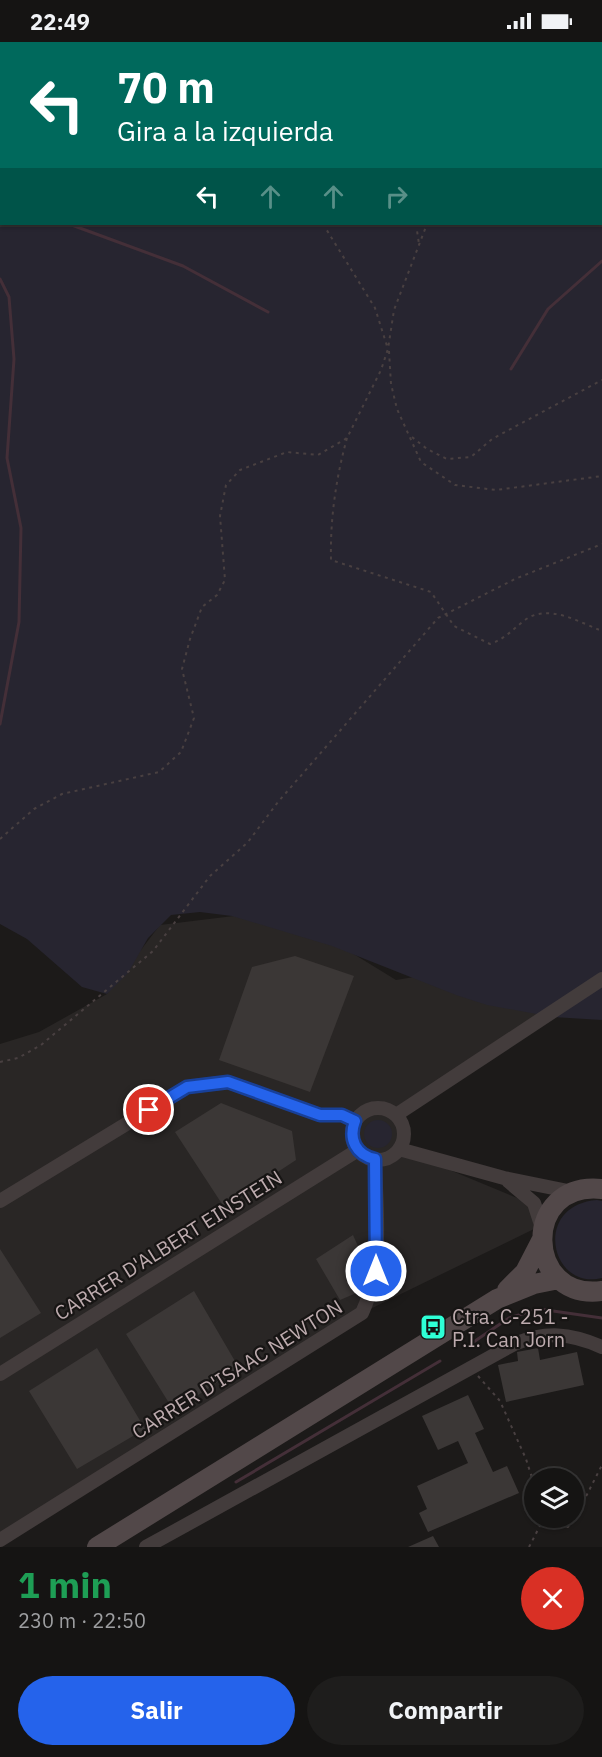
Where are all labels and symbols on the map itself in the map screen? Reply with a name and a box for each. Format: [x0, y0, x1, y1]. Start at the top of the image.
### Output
pin [123, 1084, 174, 1135]
street label: CARRER D'ALBERT EINSTEIN [49, 1164, 287, 1326]
position arrow [344, 1239, 408, 1303]
street label: CARRER D'ISAAC NEWTON [126, 1293, 348, 1445]
place label: Ctra. C-251 - P.I. Can Jorn [452, 1303, 568, 1353]
bus stop icon: Ctra. C-251 - P.I. Can Jorn [418, 1312, 448, 1342]

